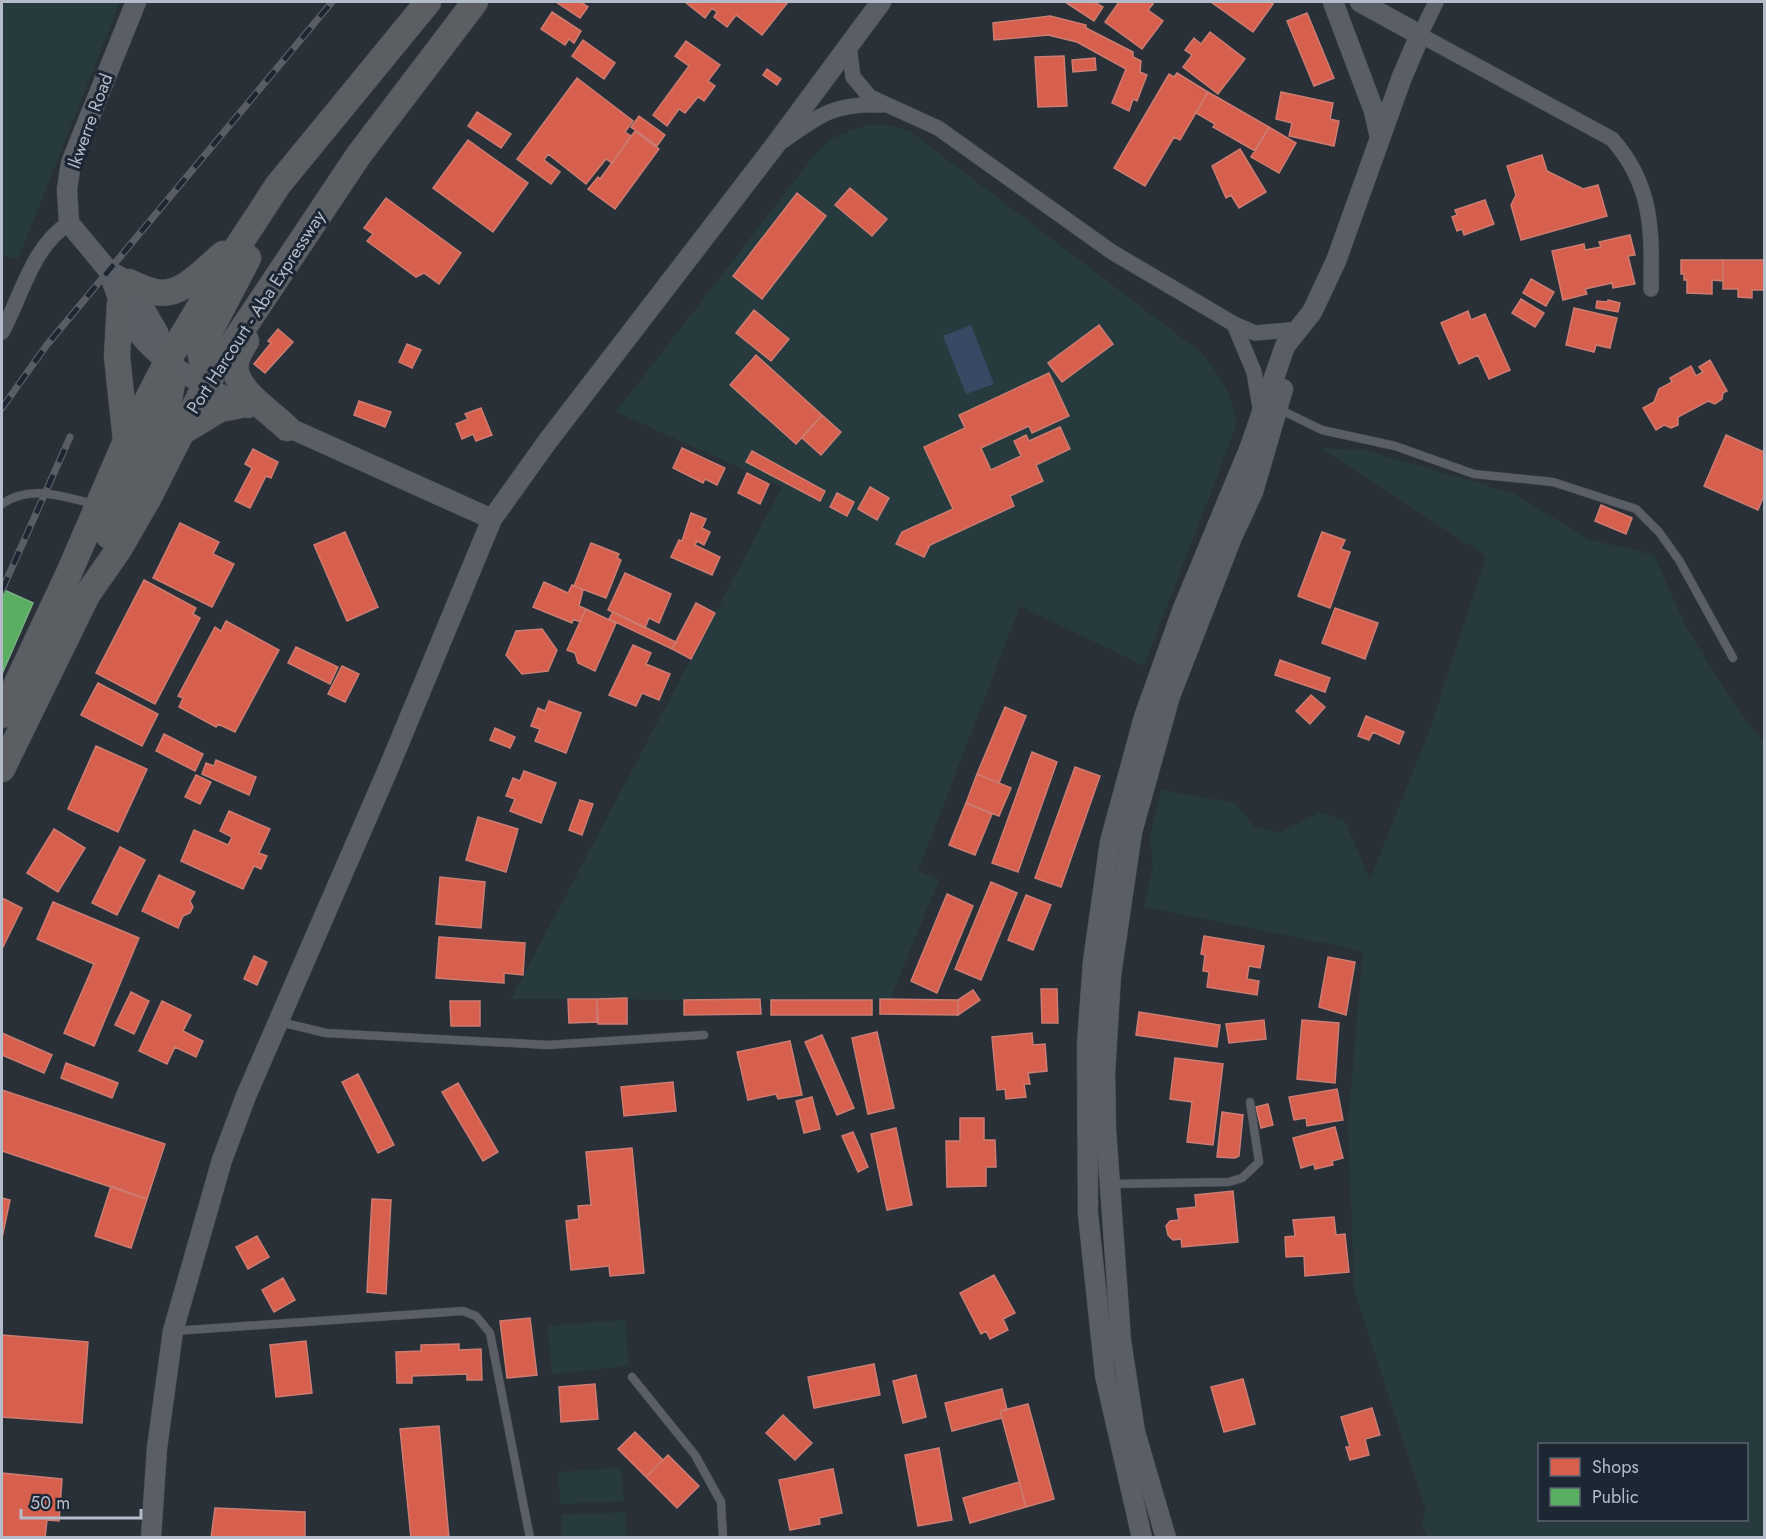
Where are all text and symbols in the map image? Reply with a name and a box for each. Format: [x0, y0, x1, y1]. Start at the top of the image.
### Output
street label: Ikwerre Road [61, 70, 119, 172]
street label: Port Harcourt - Aba Expressway [180, 205, 332, 419]
legend [1538, 1443, 1748, 1521]
text: Shops [1592, 1454, 1639, 1480]
scale bar [21, 1482, 141, 1520]
text: Public [1592, 1484, 1639, 1510]
text: 50 m [30, 1490, 70, 1516]

